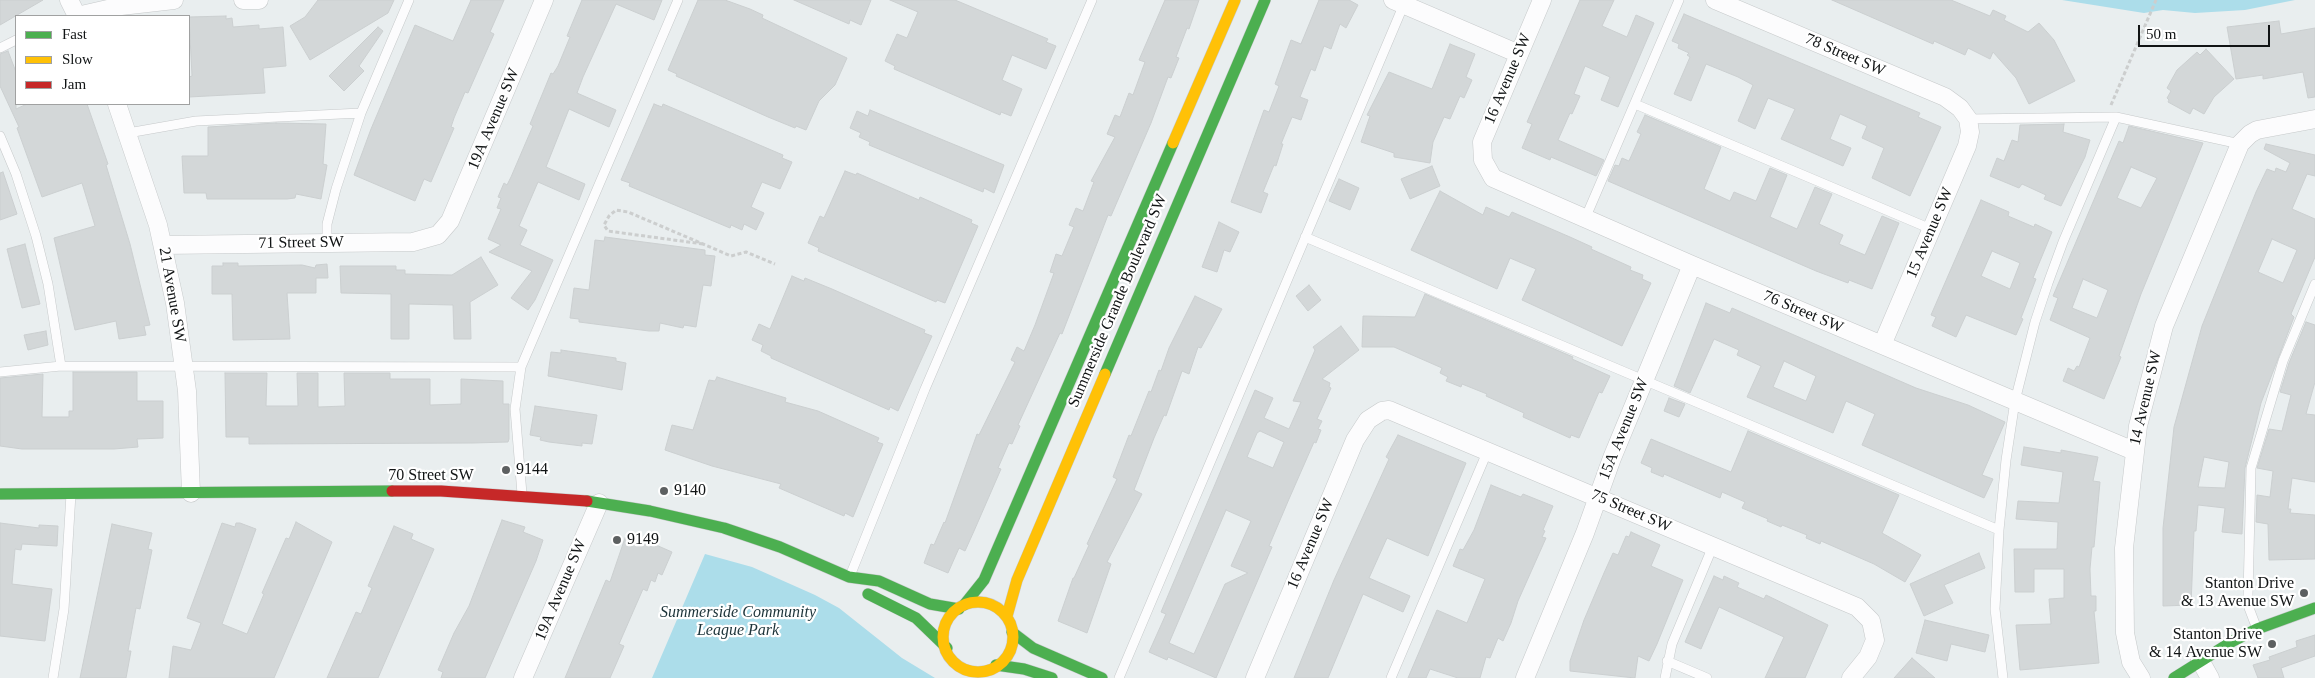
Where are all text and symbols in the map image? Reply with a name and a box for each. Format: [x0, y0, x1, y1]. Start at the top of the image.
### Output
legend [15, 15, 190, 105]
scale bar [2140, 15, 2272, 47]
text: Fast [62, 26, 87, 42]
text: 50 m [2146, 26, 2176, 42]
street label: 78 Street SW [1802, 29, 1888, 81]
street label: 16 Avenue SW [1480, 31, 1536, 127]
text: Slow [62, 51, 93, 67]
street label: 19A Avenue SW [464, 65, 524, 173]
text: Jam [62, 76, 86, 92]
street label: 15 Avenue SW [1902, 185, 1958, 281]
street label: Summerside Grande Boulevard SW [1064, 192, 1172, 410]
street label: 71 Street SW [258, 233, 344, 253]
street label: 21 Avenue SW [154, 246, 190, 344]
street label: 76 Street SW [1760, 286, 1846, 338]
street label: 14 Avenue SW [2126, 349, 2166, 447]
street label: 15A Avenue SW [1595, 375, 1653, 483]
place label: 9144 [516, 460, 548, 480]
marker: 9144 [500, 464, 512, 476]
street label: 70 Street SW [388, 466, 474, 486]
place label: 9140 [674, 481, 706, 501]
marker: 9140 [658, 485, 670, 497]
street label: 75 Street SW [1588, 485, 1674, 537]
street label: 16 Avenue SW [1283, 496, 1339, 592]
place label: 9149 [627, 530, 659, 550]
marker: 9149 [611, 534, 623, 546]
street label: 19A Avenue SW [531, 536, 591, 644]
place label: Stanton Drive & 13 Avenue SW [2181, 574, 2294, 612]
marker: Stanton Drive & 13 Avenue SW [2298, 587, 2310, 599]
park label: Summerside Community League Park [660, 603, 816, 641]
place label: Stanton Drive & 14 Avenue SW [2149, 625, 2262, 663]
marker: Stanton Drive & 14 Avenue SW [2266, 638, 2278, 650]

